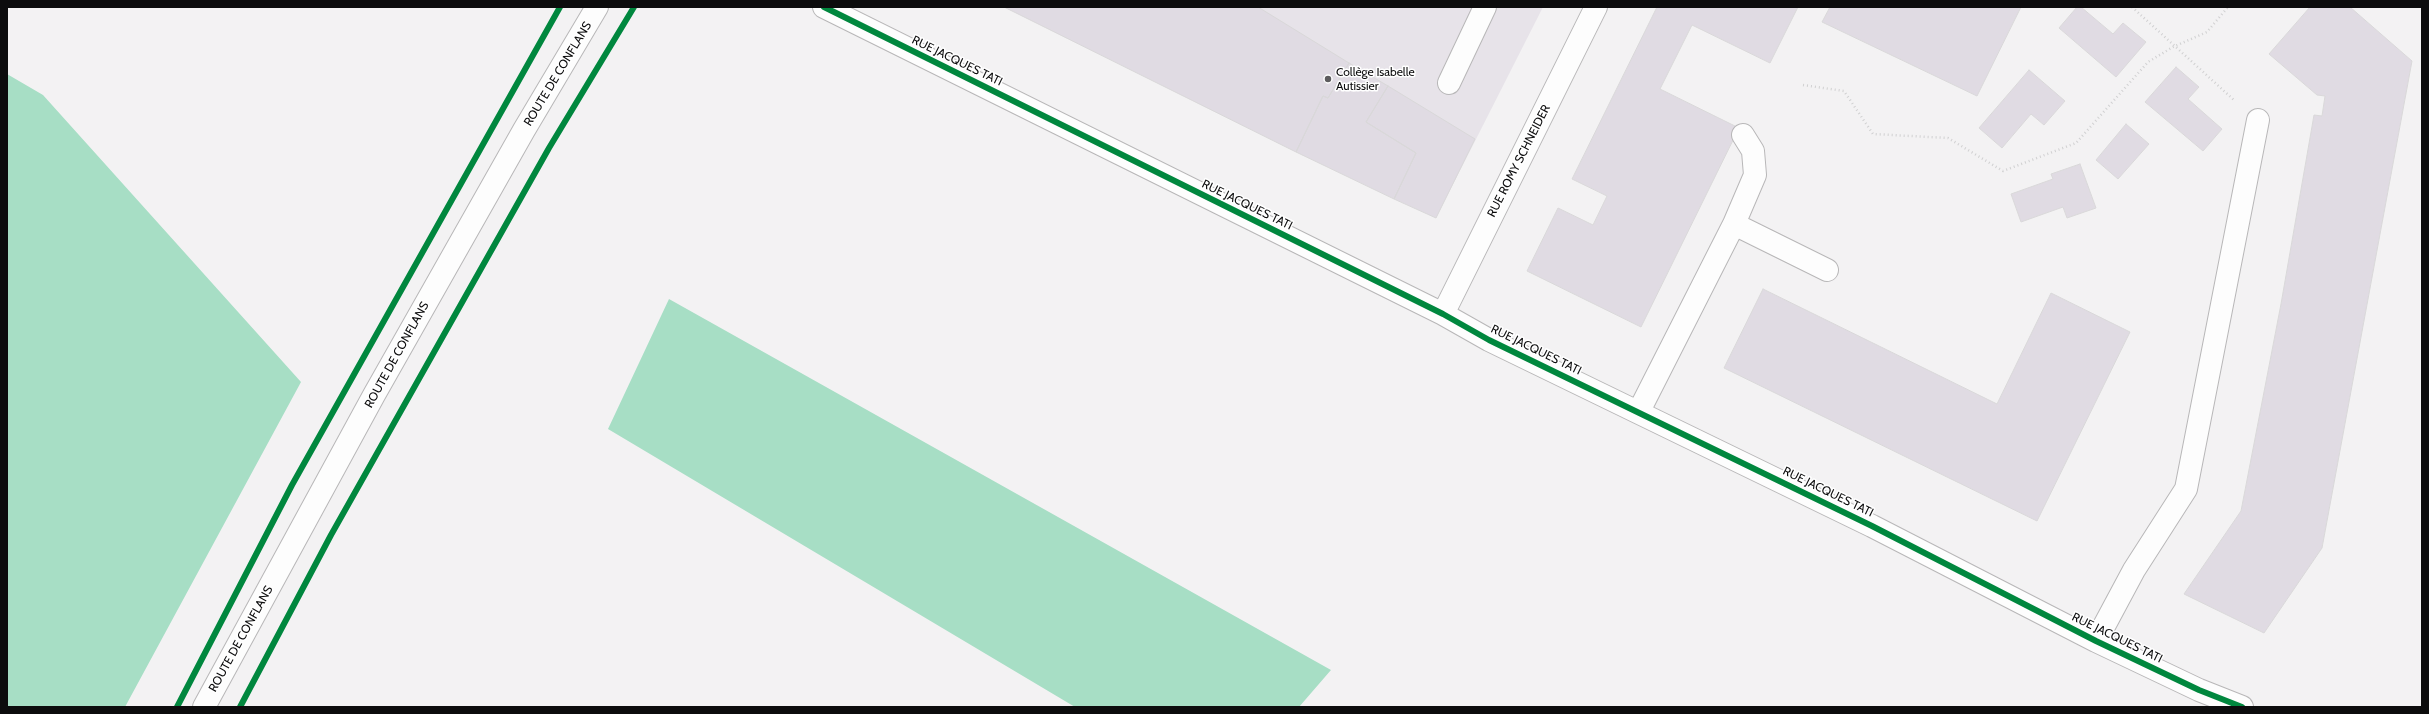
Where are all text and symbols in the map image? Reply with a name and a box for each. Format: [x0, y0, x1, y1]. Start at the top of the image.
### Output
street label: ROUTE DE CONFLANS [521, 19, 595, 129]
street label: RUE JACQUES TATI [909, 33, 1005, 89]
place label: Collège Isabelle Autissier [1336, 65, 1415, 93]
marker: Collège Isabelle Autissier [1323, 74, 1333, 84]
street label: RUE ROMY SCHNEIDER [1484, 102, 1554, 220]
street label: RUE JACQUES TATI [1199, 177, 1295, 233]
street label: ROUTE DE CONFLANS [362, 299, 432, 411]
street label: RUE JACQUES TATI [1488, 322, 1584, 378]
street label: RUE JACQUES TATI [1780, 464, 1876, 520]
street label: ROUTE DE CONFLANS [206, 583, 276, 695]
street label: RUE JACQUES TATI [2069, 610, 2165, 666]

